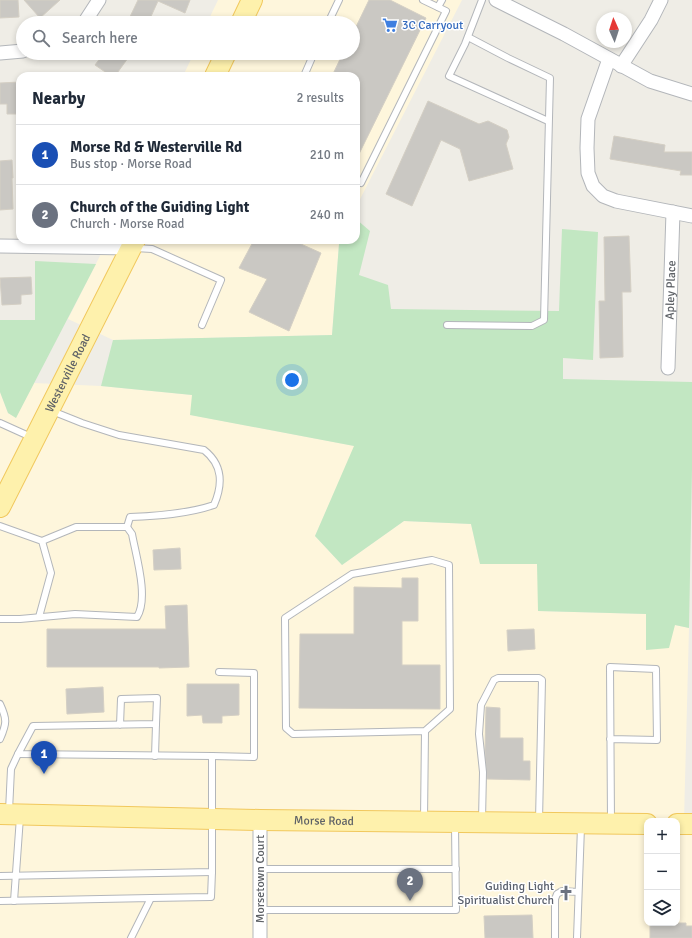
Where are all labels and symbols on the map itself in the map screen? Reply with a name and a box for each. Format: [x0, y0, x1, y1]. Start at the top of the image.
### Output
north arrow [596, 12, 632, 48]
supermarket icon: 3C Carryout [381, 16, 399, 34]
place label: 3C Carryout [402, 18, 463, 33]
street label: Apley Place [663, 260, 679, 320]
street label: Westerville Road [42, 332, 94, 415]
your location [282, 370, 302, 390]
pin: 1 [31, 741, 57, 774]
street label: Morse Road [294, 813, 354, 829]
street label: Morsetown Court [253, 835, 268, 923]
pin: 2 [397, 868, 423, 901]
place label: Guiding Light Spiritualist Church [458, 879, 554, 908]
church icon: Guiding Light Spiritualist Church [557, 884, 575, 902]

